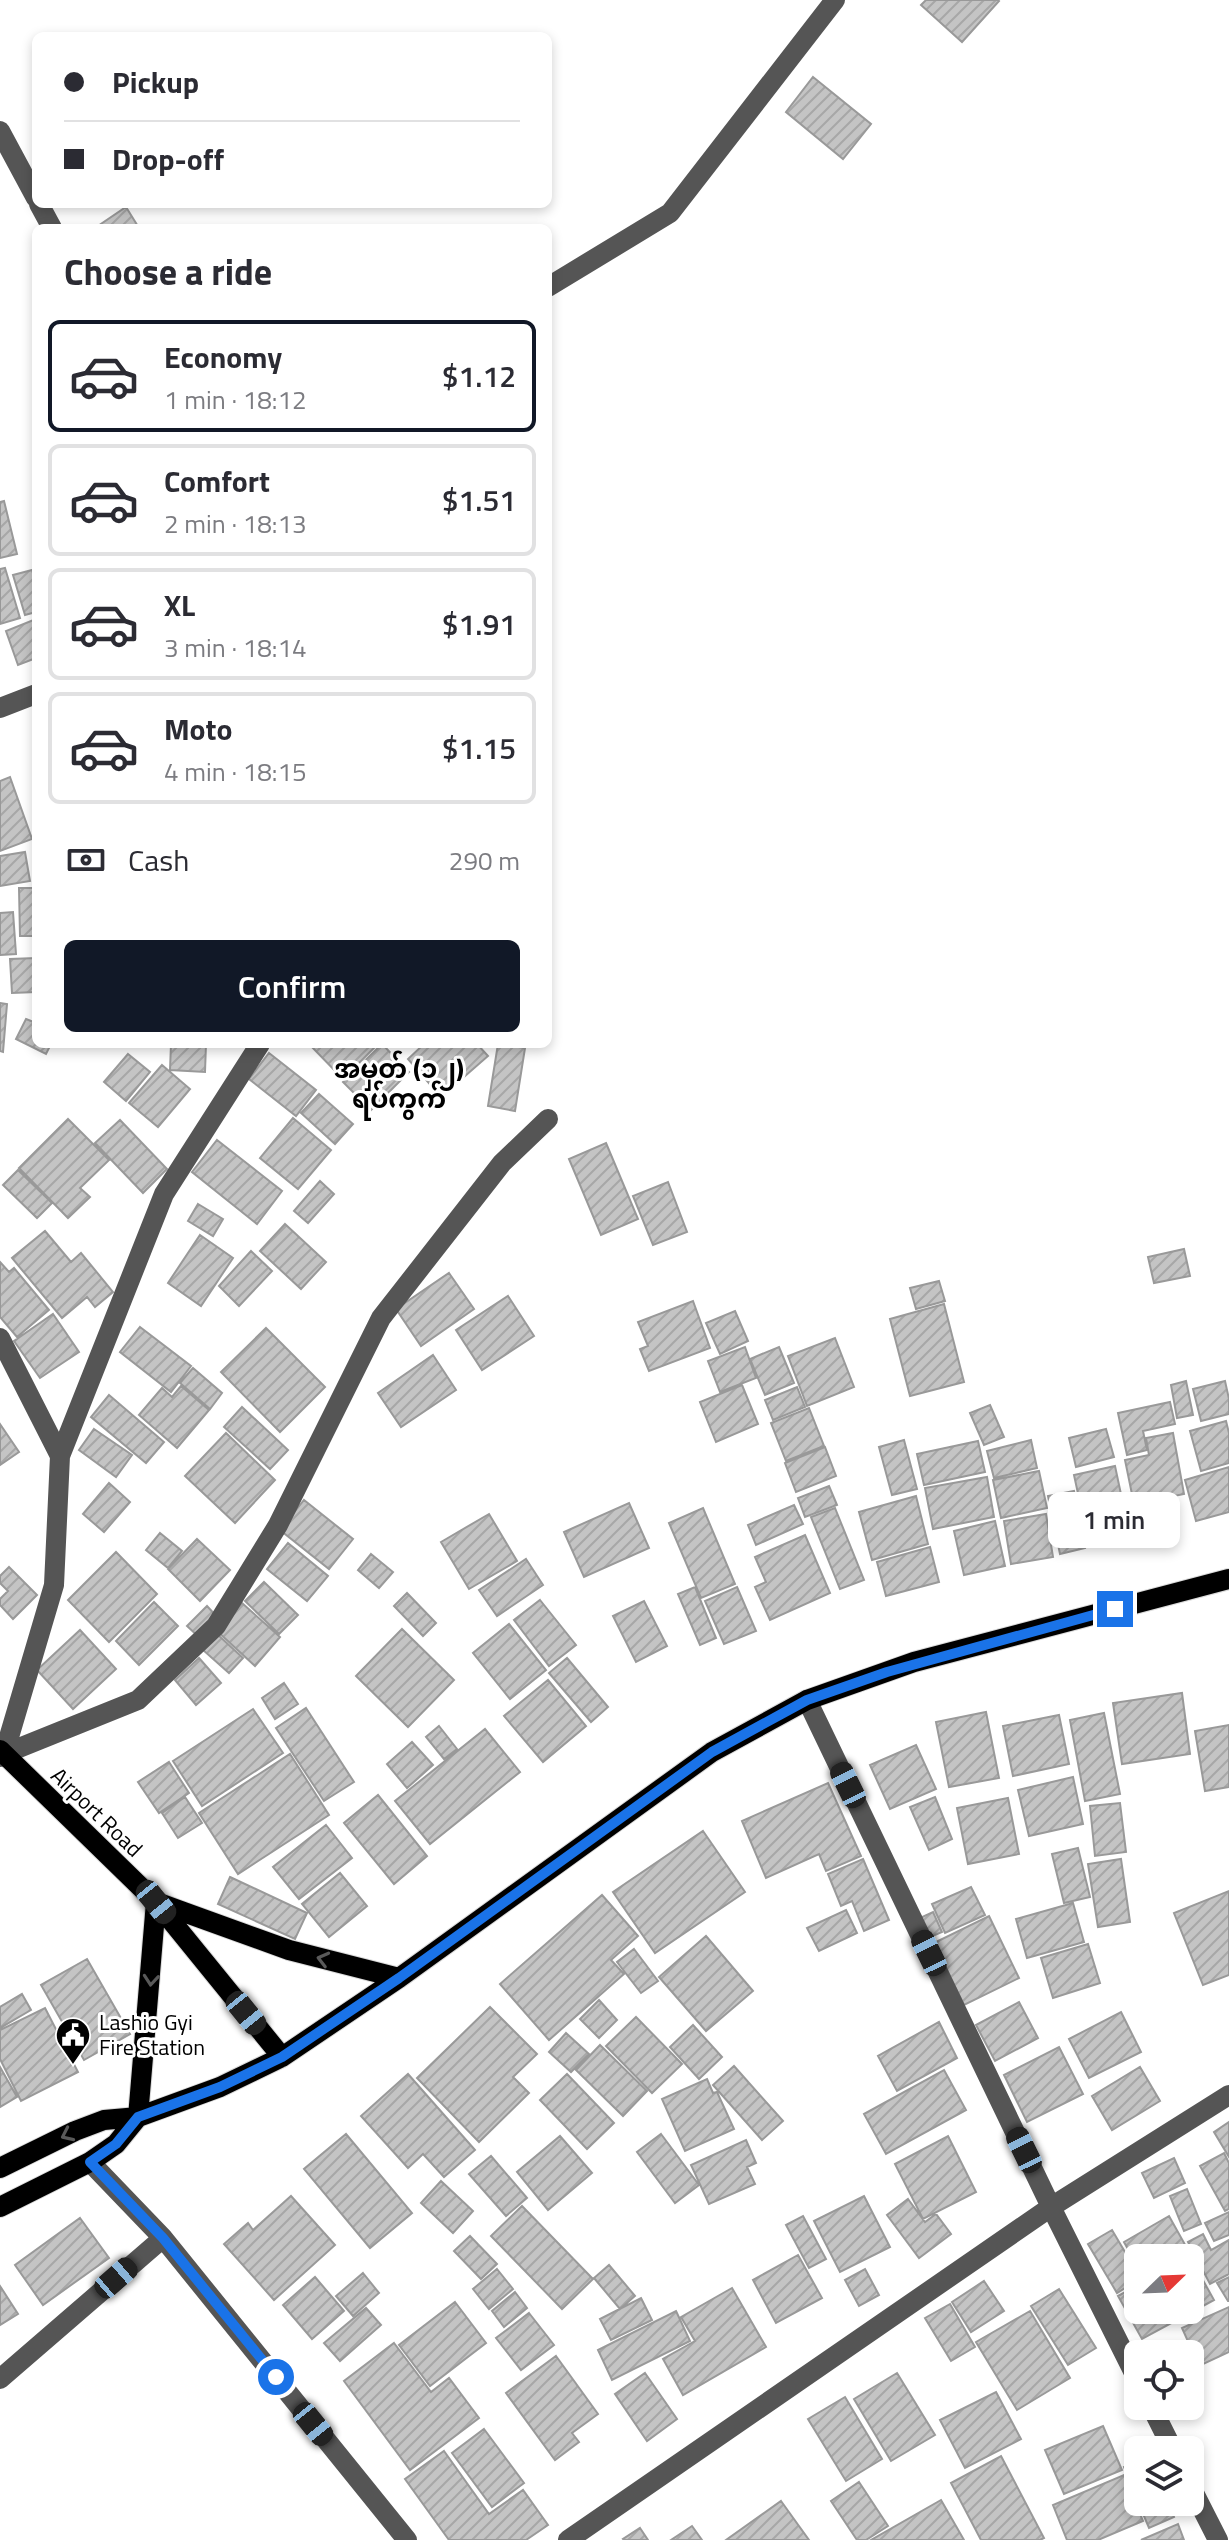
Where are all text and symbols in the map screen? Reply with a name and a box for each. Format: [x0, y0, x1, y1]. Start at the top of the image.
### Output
text: Pickup [112, 59, 199, 105]
text: Drop-off [112, 136, 224, 182]
text: Choose a ride [64, 244, 272, 299]
text: Economy [164, 334, 282, 380]
icon: car [68, 340, 140, 412]
text: $1.12 [442, 353, 516, 399]
text: 1 min · 18:12 [164, 380, 307, 419]
text: Comfort [164, 458, 270, 504]
icon: car [68, 464, 140, 536]
text: $1.51 [442, 477, 516, 523]
text: 2 min · 18:13 [164, 504, 307, 543]
text: XL [164, 582, 195, 628]
icon: car [68, 588, 140, 660]
text: $1.91 [442, 601, 516, 647]
text: 3 min · 18:14 [164, 628, 307, 667]
text: Moto [164, 706, 232, 752]
icon: car [68, 712, 140, 784]
text: $1.15 [442, 725, 516, 771]
text: 4 min · 18:15 [164, 752, 307, 791]
text: Cash [128, 837, 189, 883]
icon: cash [64, 838, 108, 882]
text: 290 m [449, 841, 520, 880]
button: Confirm [64, 940, 520, 1032]
district label: အမှတ် (၁၂) ရပ်ကွက် [334, 1049, 464, 1121]
callout: 1 min [1049, 1493, 1181, 1549]
text: 1 min [1083, 1500, 1145, 1539]
route end [1097, 1591, 1133, 1627]
car [827, 1758, 869, 1812]
street label: Airport Road [43, 1759, 151, 1865]
car [132, 1876, 180, 1928]
car [908, 1926, 950, 1980]
one-way arrow [317, 1951, 331, 1968]
one-way arrow [143, 1974, 160, 1987]
car [222, 1987, 270, 2039]
place label: Lashio Gyi Fire Station [99, 2005, 205, 2064]
public building icon: Lashio Gyi Fire Station [54, 2016, 92, 2066]
car [1003, 2123, 1045, 2177]
one-way arrow [60, 2125, 75, 2141]
north arrow [1124, 2244, 1204, 2324]
map controls [1124, 2244, 1204, 2516]
car [90, 2253, 142, 2303]
button: locate [1124, 2340, 1204, 2420]
route start [258, 2359, 294, 2395]
car [289, 2398, 337, 2450]
button: layers [1124, 2436, 1204, 2516]

